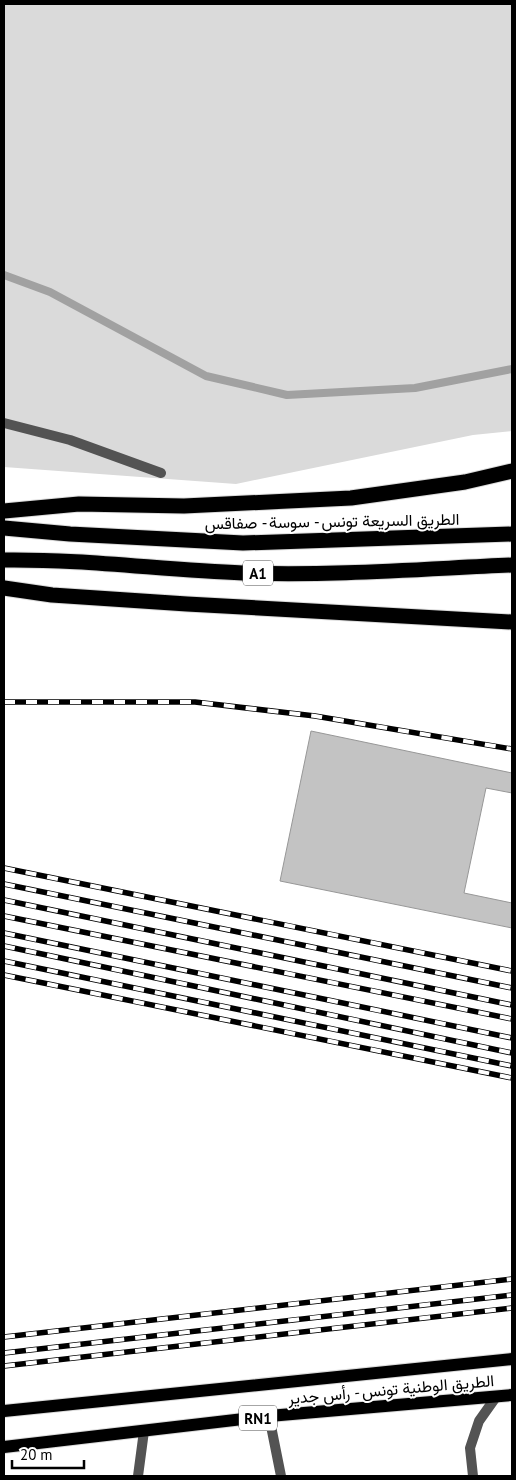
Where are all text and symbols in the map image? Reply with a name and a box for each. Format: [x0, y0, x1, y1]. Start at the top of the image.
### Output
street label: الطريق السريعة تونس - سوسة - صفاقس [204, 509, 460, 534]
road number: A1 [243, 560, 273, 586]
street label: الطريق الوطنية تونس - رأس جدير [286, 1370, 495, 1409]
road number: RN1 [239, 1406, 277, 1430]
scale bar [12, 1438, 85, 1470]
text: 20 m [20, 1445, 53, 1464]

